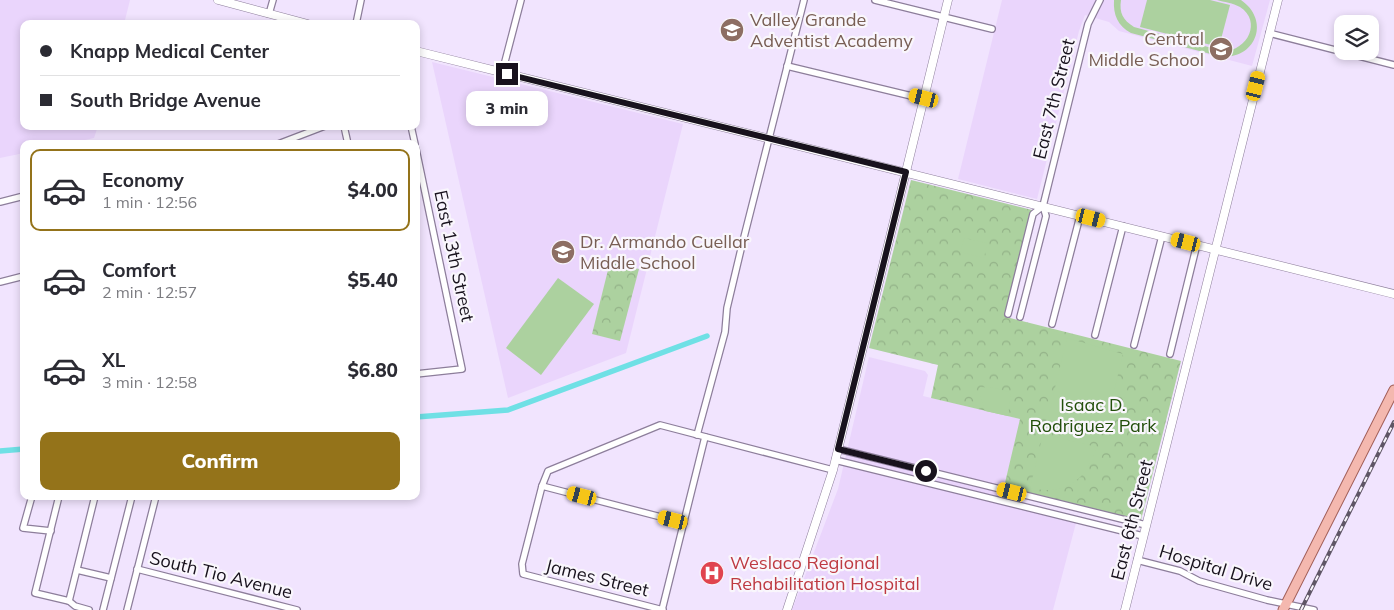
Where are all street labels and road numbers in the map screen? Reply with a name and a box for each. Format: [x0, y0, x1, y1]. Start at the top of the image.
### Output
street label: East 7th Street [1027, 36, 1080, 161]
street label: East 13th Street [429, 188, 480, 324]
street label: East 6th Street [1105, 457, 1158, 582]
street label: Hospital Drive [1157, 539, 1276, 596]
street label: South Tio Avenue [147, 546, 295, 603]
street label: James Street [543, 554, 651, 601]

